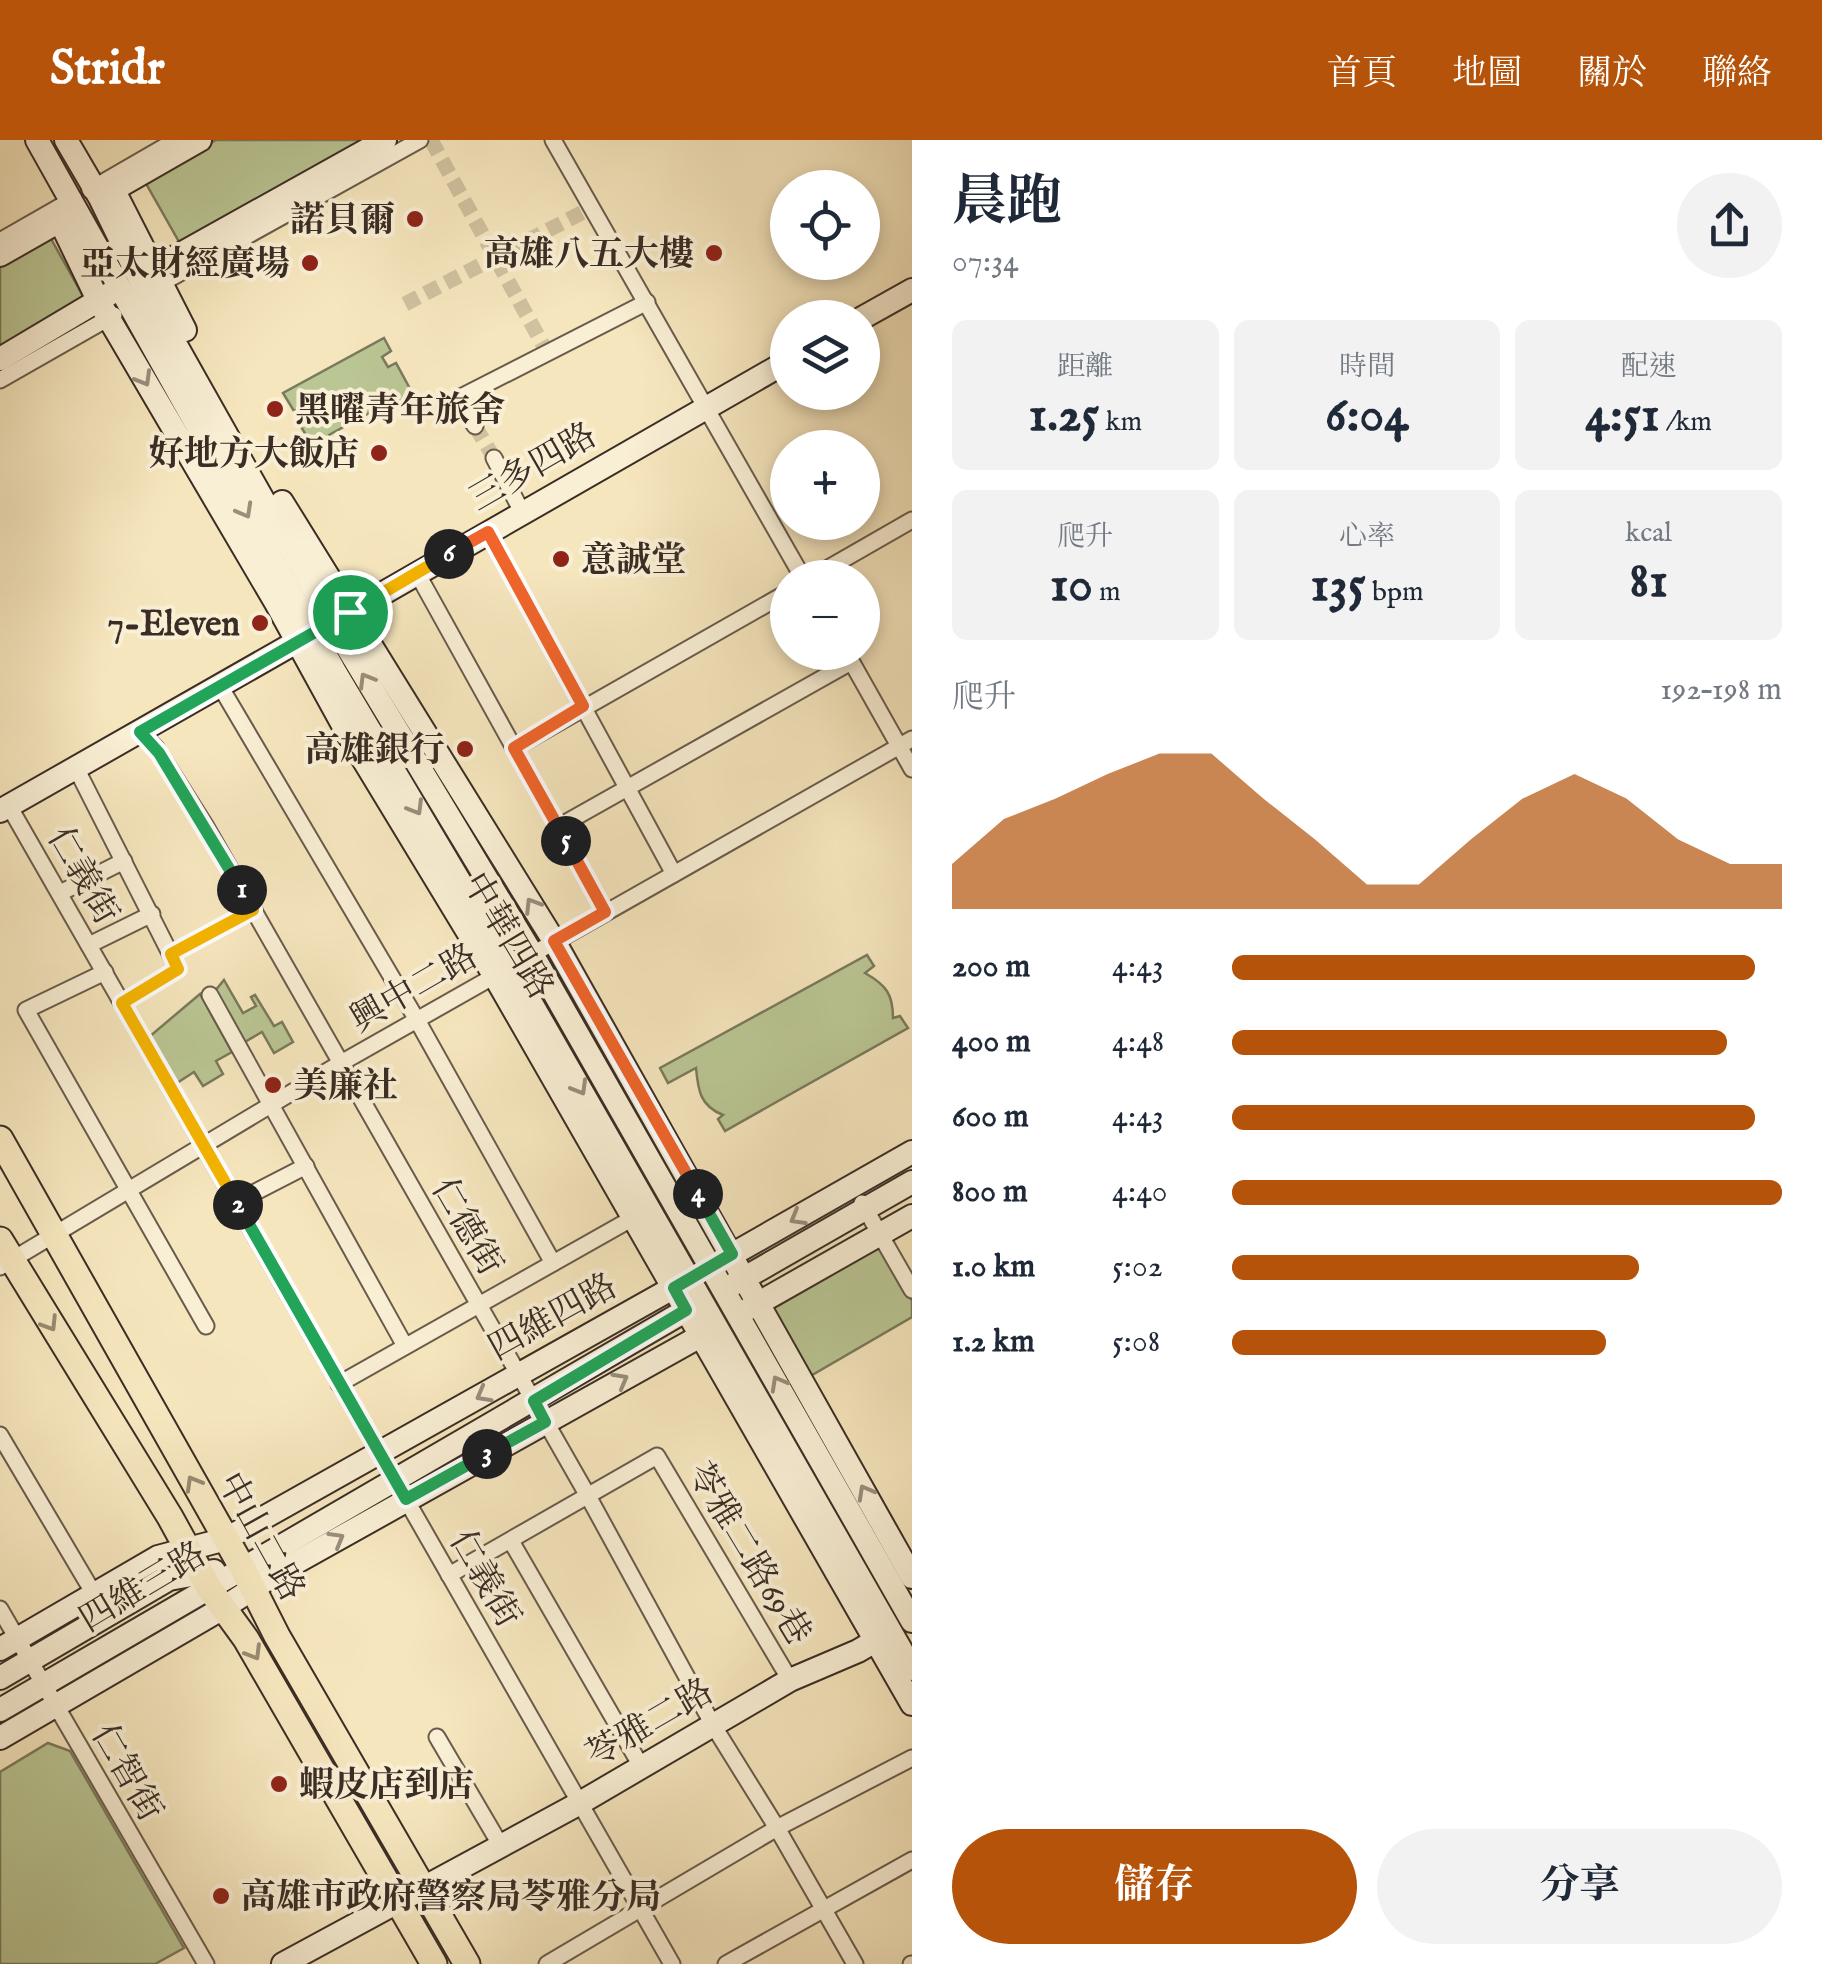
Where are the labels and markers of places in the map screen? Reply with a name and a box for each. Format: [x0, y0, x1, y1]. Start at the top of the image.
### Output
place label: 諾貝爾 [290, 199, 395, 244]
marker: 諾貝爾 [404, 208, 426, 230]
place label: 高雄八五大樓 [484, 233, 694, 278]
marker: 高雄八五大樓 [703, 242, 725, 264]
place label: 亞太財經廣場 [80, 243, 290, 288]
marker: 亞太財經廣場 [299, 252, 321, 274]
place label: 黑曜青年旅舍 [295, 389, 505, 434]
marker: 黑曜青年旅舍 [264, 398, 286, 420]
place label: 好地方大飯店 [149, 433, 359, 478]
marker: 好地方大飯店 [368, 442, 390, 464]
pin: 6 [424, 529, 474, 579]
place label: 意誠堂 [581, 539, 686, 584]
marker: 意誠堂 [550, 548, 572, 570]
pin [308, 570, 393, 655]
place label: 7-Eleven [108, 603, 240, 648]
marker: 7-Eleven [249, 612, 271, 634]
place label: 高雄銀行 [305, 729, 445, 774]
marker: 高雄銀行 [454, 738, 476, 760]
pin: 5 [541, 816, 591, 866]
pin: 1 [217, 865, 267, 915]
place label: 美廉社 [293, 1065, 398, 1110]
marker: 美廉社 [262, 1074, 284, 1096]
pin: 4 [673, 1169, 723, 1219]
pin: 2 [213, 1180, 263, 1230]
pin: 3 [462, 1429, 512, 1479]
place label: 蝦皮店到店 [299, 1764, 474, 1809]
marker: 蝦皮店到店 [268, 1773, 290, 1795]
place label: 高雄市政府警察局苓雅分局 [241, 1876, 661, 1921]
marker: 高雄市政府警察局苓雅分局 [210, 1885, 232, 1907]

